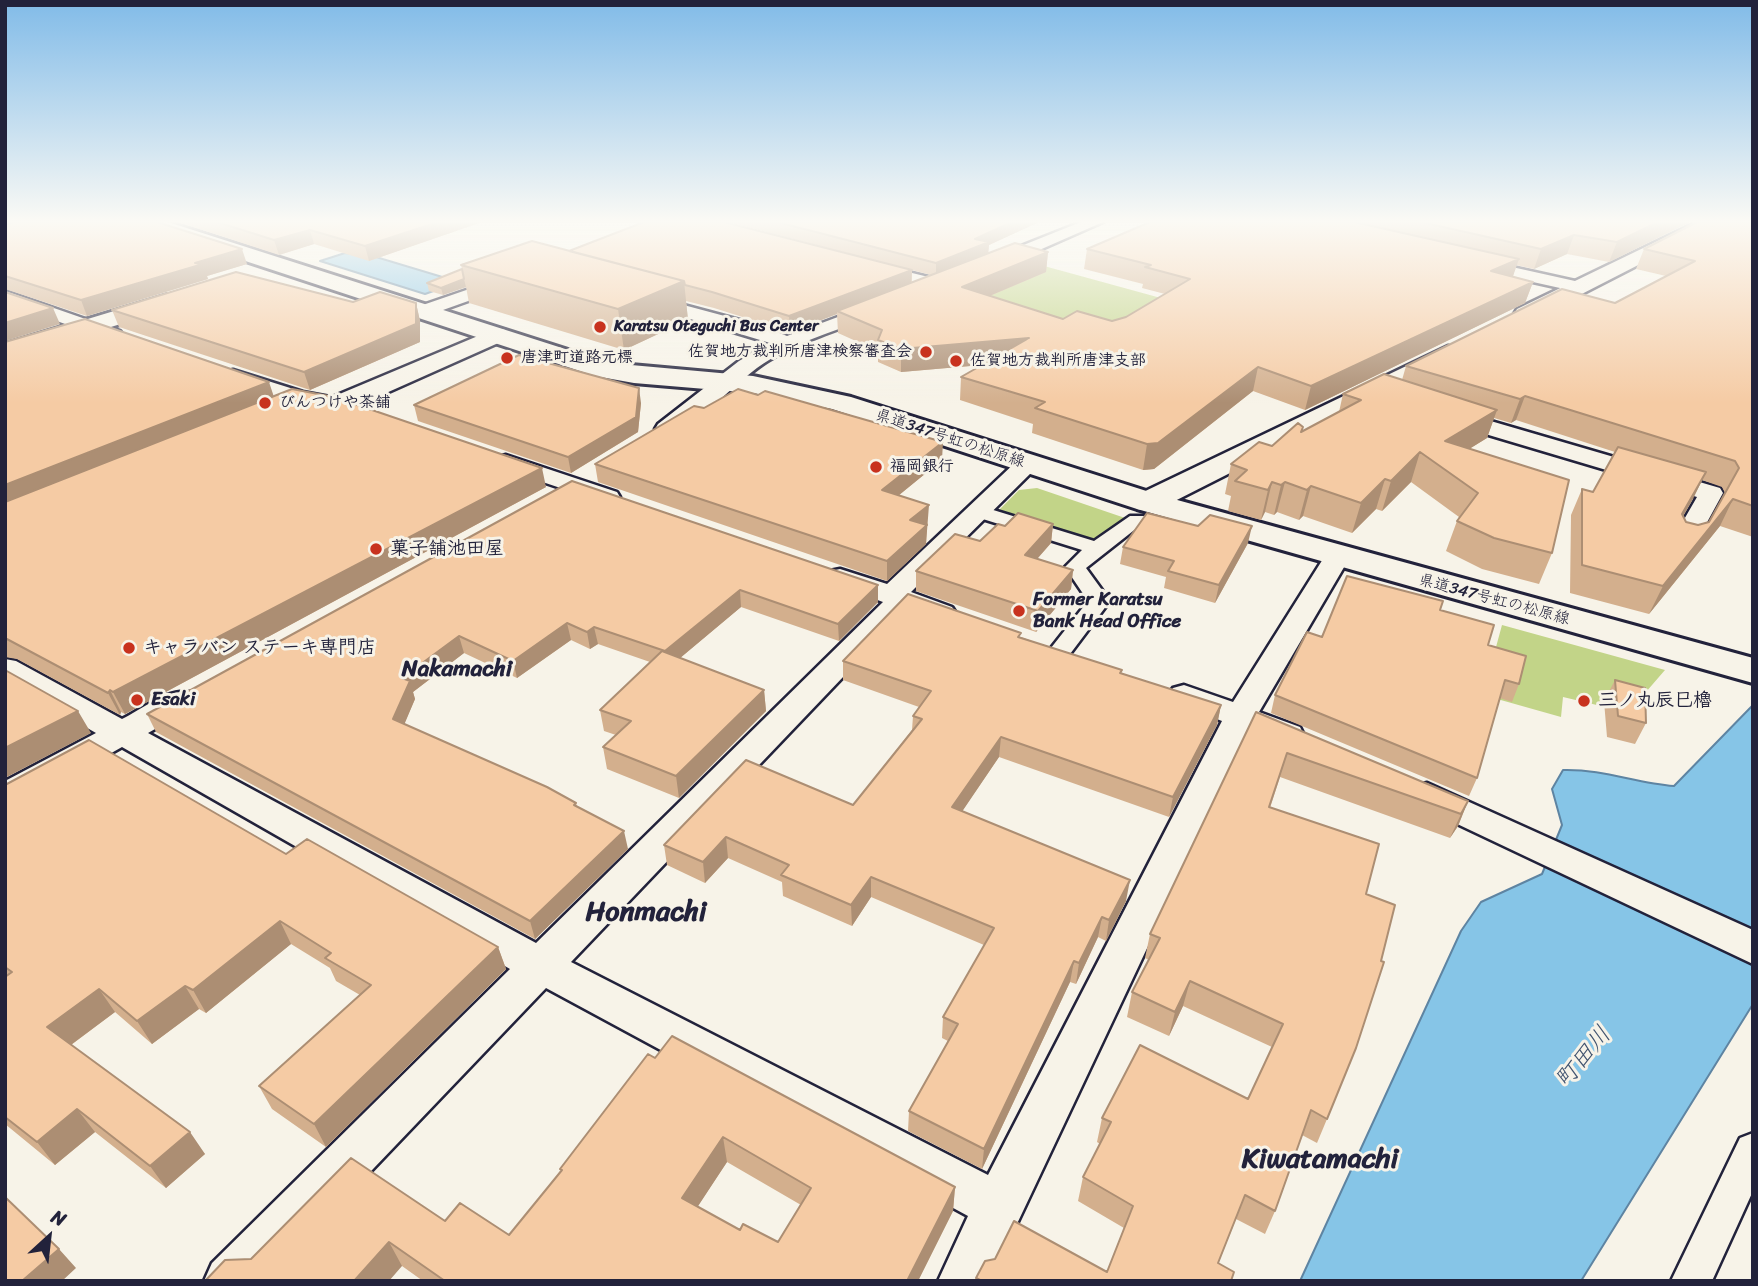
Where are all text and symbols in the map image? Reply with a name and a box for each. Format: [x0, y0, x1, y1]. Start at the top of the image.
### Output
place label: Karatsu Oteguchi Bus Center [614, 317, 819, 337]
marker: Karatsu Oteguchi Bus Center [592, 319, 608, 335]
place label: 佐賀地方裁判所唐津検察審査会 [688, 342, 912, 362]
marker: 佐賀地方裁判所唐津検察審査会 [918, 344, 934, 360]
place label: 唐津町道路元標 [521, 348, 633, 368]
marker: 唐津町道路元標 [499, 350, 515, 366]
place label: 佐賀地方裁判所唐津支部 [970, 351, 1146, 371]
marker: 佐賀地方裁判所唐津支部 [948, 353, 964, 369]
place label: びんつけや茶舗 [279, 393, 391, 413]
marker: びんつけや茶舗 [257, 395, 273, 411]
street label: 県道347号虹の松原線 [873, 406, 1027, 472]
place label: 福岡銀行 [890, 457, 954, 477]
marker: 福岡銀行 [868, 459, 884, 475]
place label: 菓子舗池田屋 [390, 538, 504, 560]
marker: 菓子舗池田屋 [368, 541, 384, 557]
street label: 県道347号虹の松原線 [1416, 571, 1572, 629]
place label: Former Karatsu Bank Head Office [1033, 589, 1181, 633]
marker: Former Karatsu Bank Head Office [1011, 603, 1027, 619]
place label: キャラバン ステーキ専門店 [143, 637, 376, 659]
marker: キャラバン ステーキ専門店 [121, 640, 137, 656]
district label: Nakamachi [402, 656, 512, 684]
place label: Esaki [151, 689, 195, 711]
place label: 三ノ丸辰巳櫓 [1598, 690, 1712, 712]
marker: Esaki [129, 692, 145, 708]
marker: 三ノ丸辰巳櫓 [1576, 693, 1592, 709]
district label: Honmachi [585, 896, 707, 930]
water label: 町田川 [1550, 1021, 1618, 1095]
district label: Kiwatamachi [1242, 1143, 1398, 1177]
text: N [45, 1200, 72, 1236]
north arrow [14, 1202, 84, 1272]

